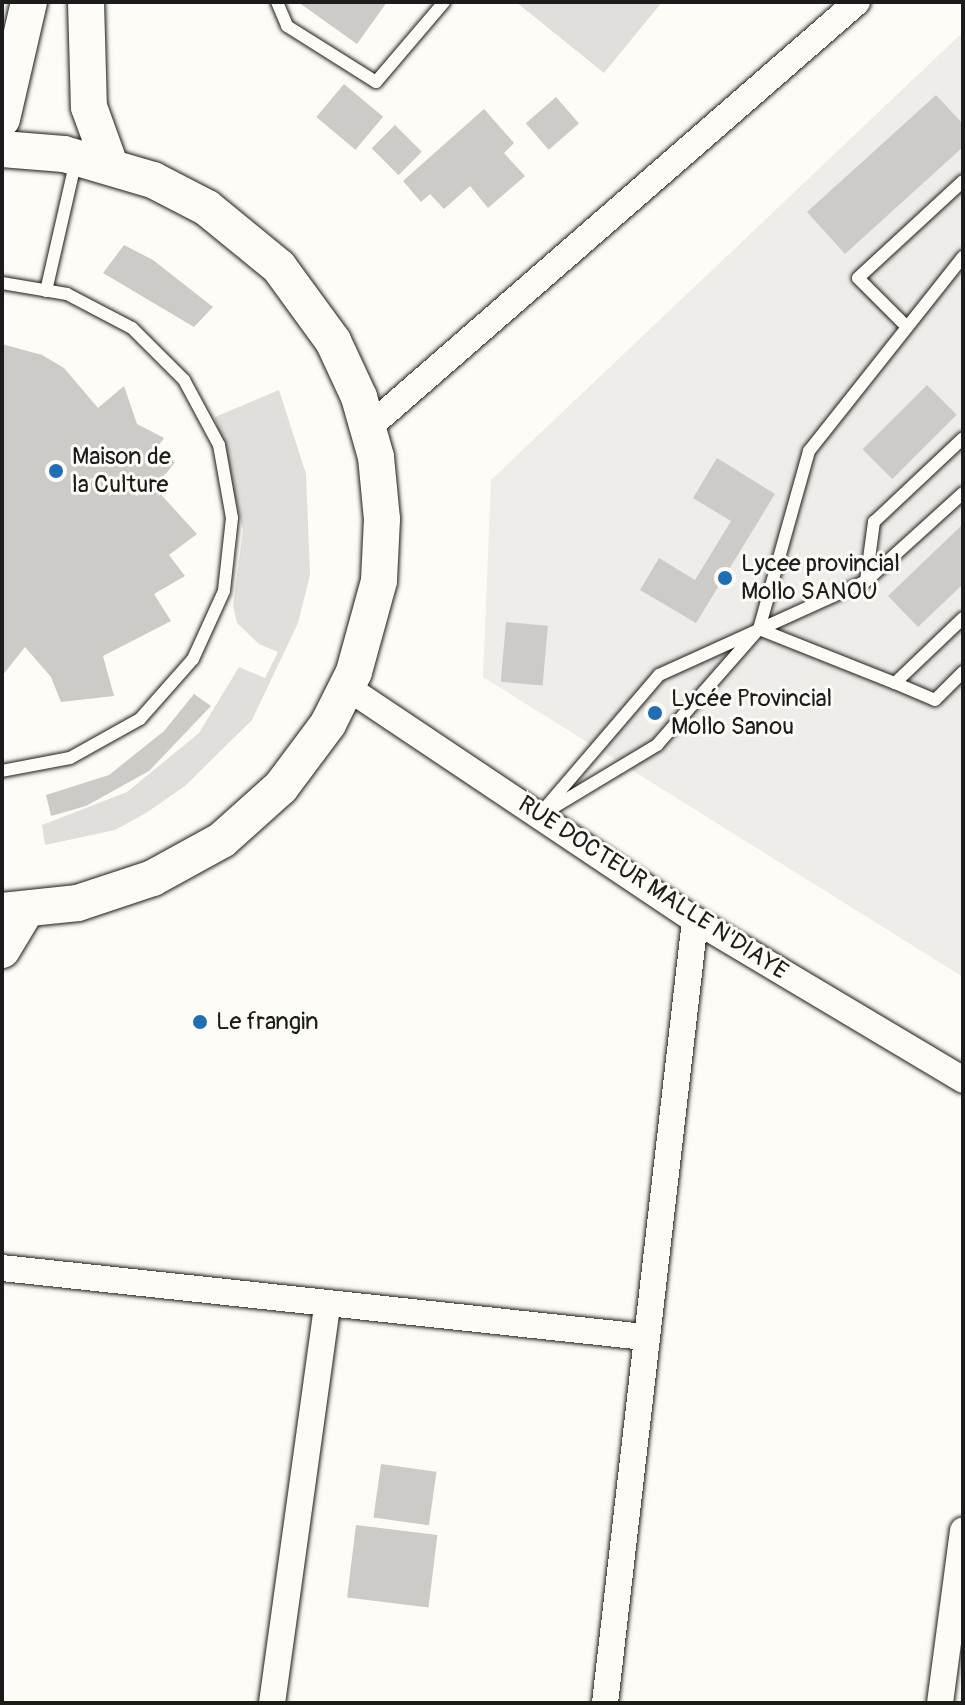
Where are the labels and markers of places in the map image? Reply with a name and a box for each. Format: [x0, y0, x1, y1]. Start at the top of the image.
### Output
place label: Maison de la Culture [72, 443, 171, 499]
marker: Maison de la Culture [47, 462, 65, 480]
place label: Lycee provincial Mollo SANOU [741, 550, 900, 606]
marker: Lycee provincial Mollo SANOU [716, 569, 734, 587]
place label: Lycée Provincial Mollo Sanou [671, 685, 832, 741]
marker: Lycée Provincial Mollo Sanou [646, 704, 664, 722]
place label: Le frangin [216, 1008, 319, 1036]
marker: Le frangin [191, 1013, 209, 1031]

